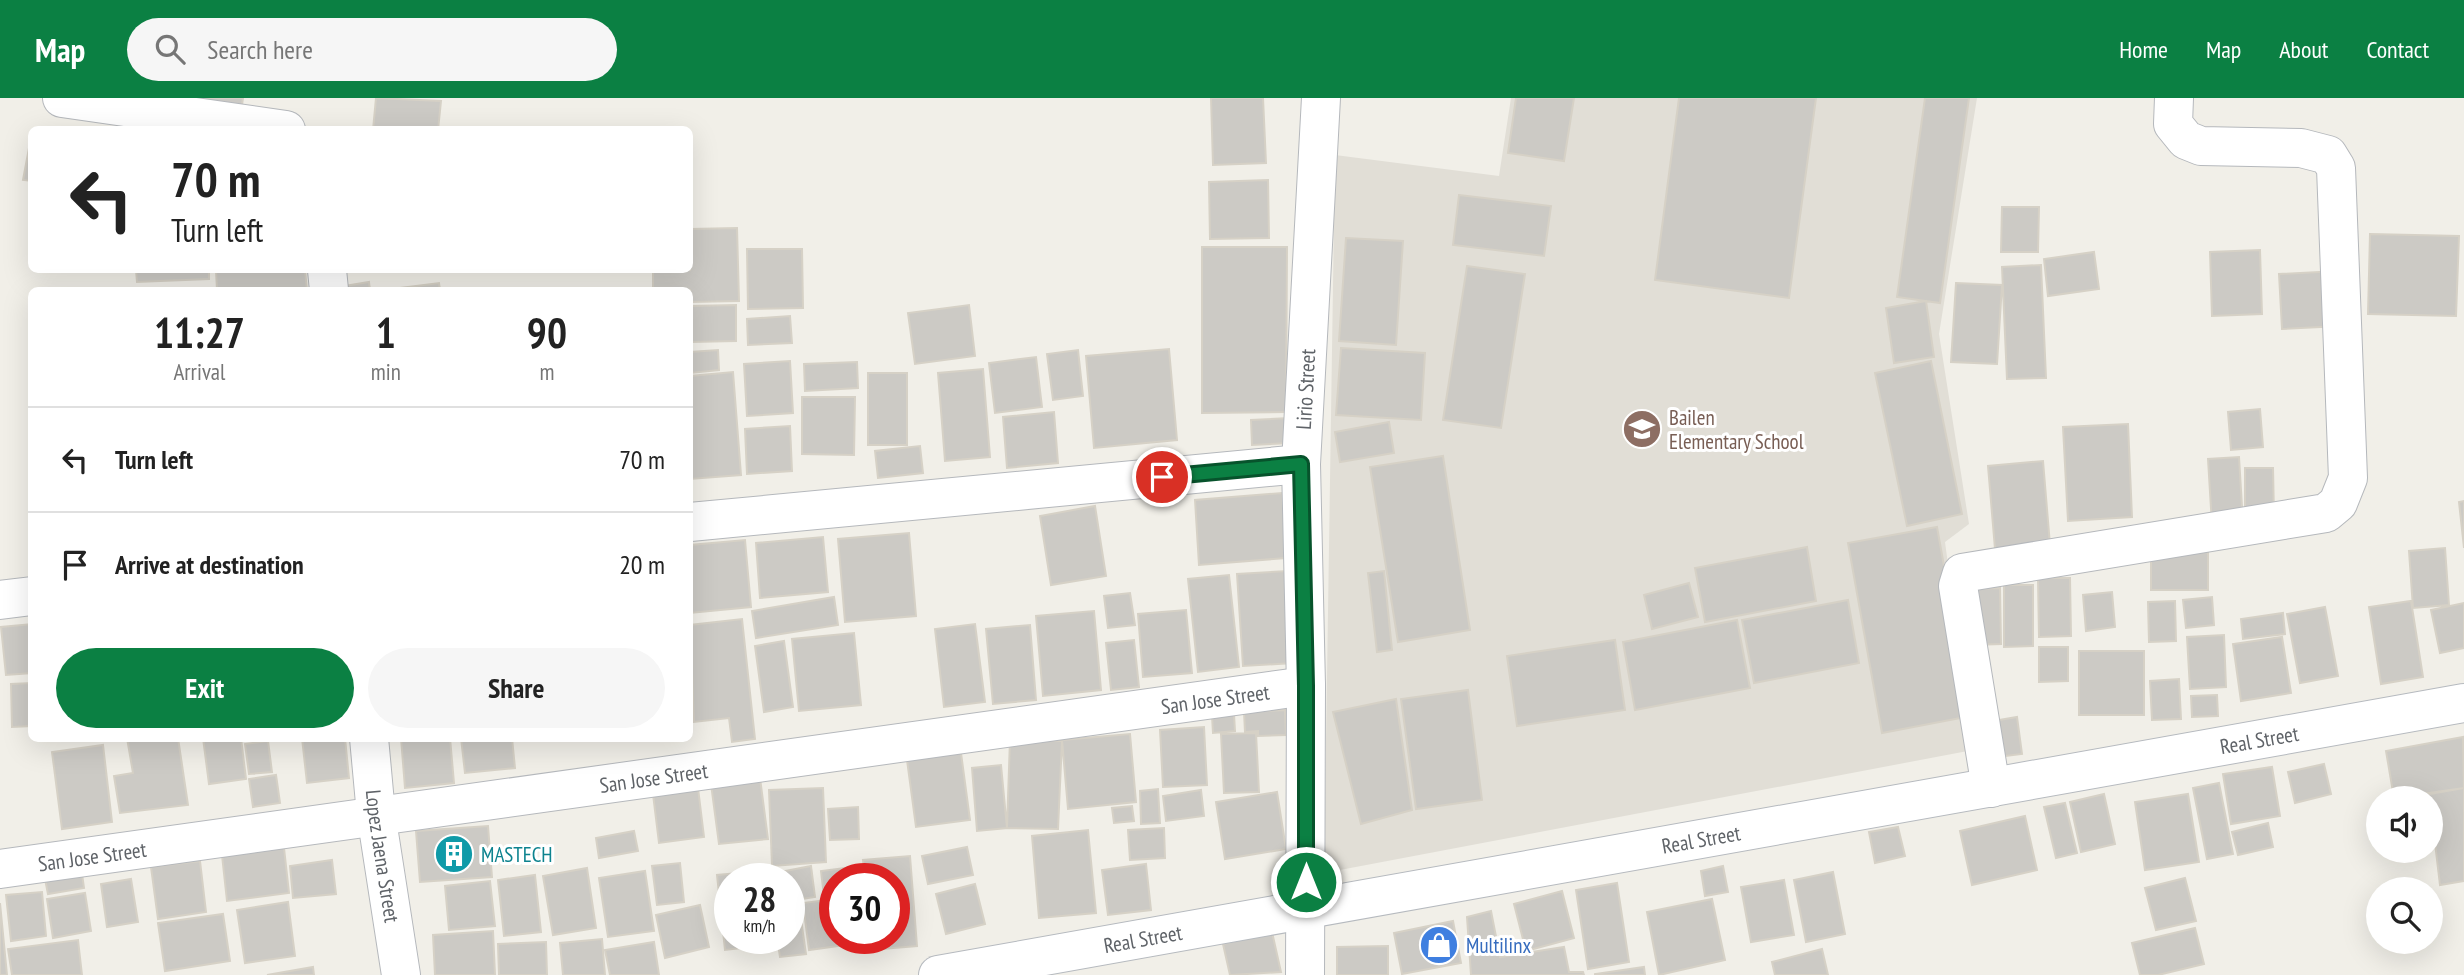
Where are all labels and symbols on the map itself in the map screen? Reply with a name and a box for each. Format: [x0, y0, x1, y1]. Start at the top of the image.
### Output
street label: Lirio Street [1289, 348, 1321, 430]
place label: Bailen Elementary School [1669, 404, 1804, 455]
school or university icon: Bailen Elementary School [1621, 408, 1663, 450]
pin [1132, 447, 1192, 507]
street label: San Jose Street [1159, 678, 1271, 720]
street label: Real Street [2218, 719, 2301, 760]
street label: San Jose Street [598, 756, 710, 798]
street label: Lopez Jaena Street [360, 789, 406, 925]
street label: Real Street [1660, 819, 1743, 859]
building icon: MASTECH [433, 833, 475, 875]
street label: San Jose Street [36, 835, 148, 877]
place label: MASTECH [481, 841, 553, 868]
position arrow [1269, 845, 1343, 919]
speed limit sign: 30 [819, 863, 910, 954]
street label: Real Street [1101, 918, 1184, 959]
shop icon: Multilinx [1418, 924, 1460, 966]
place label: Multilinx [1466, 932, 1531, 959]

